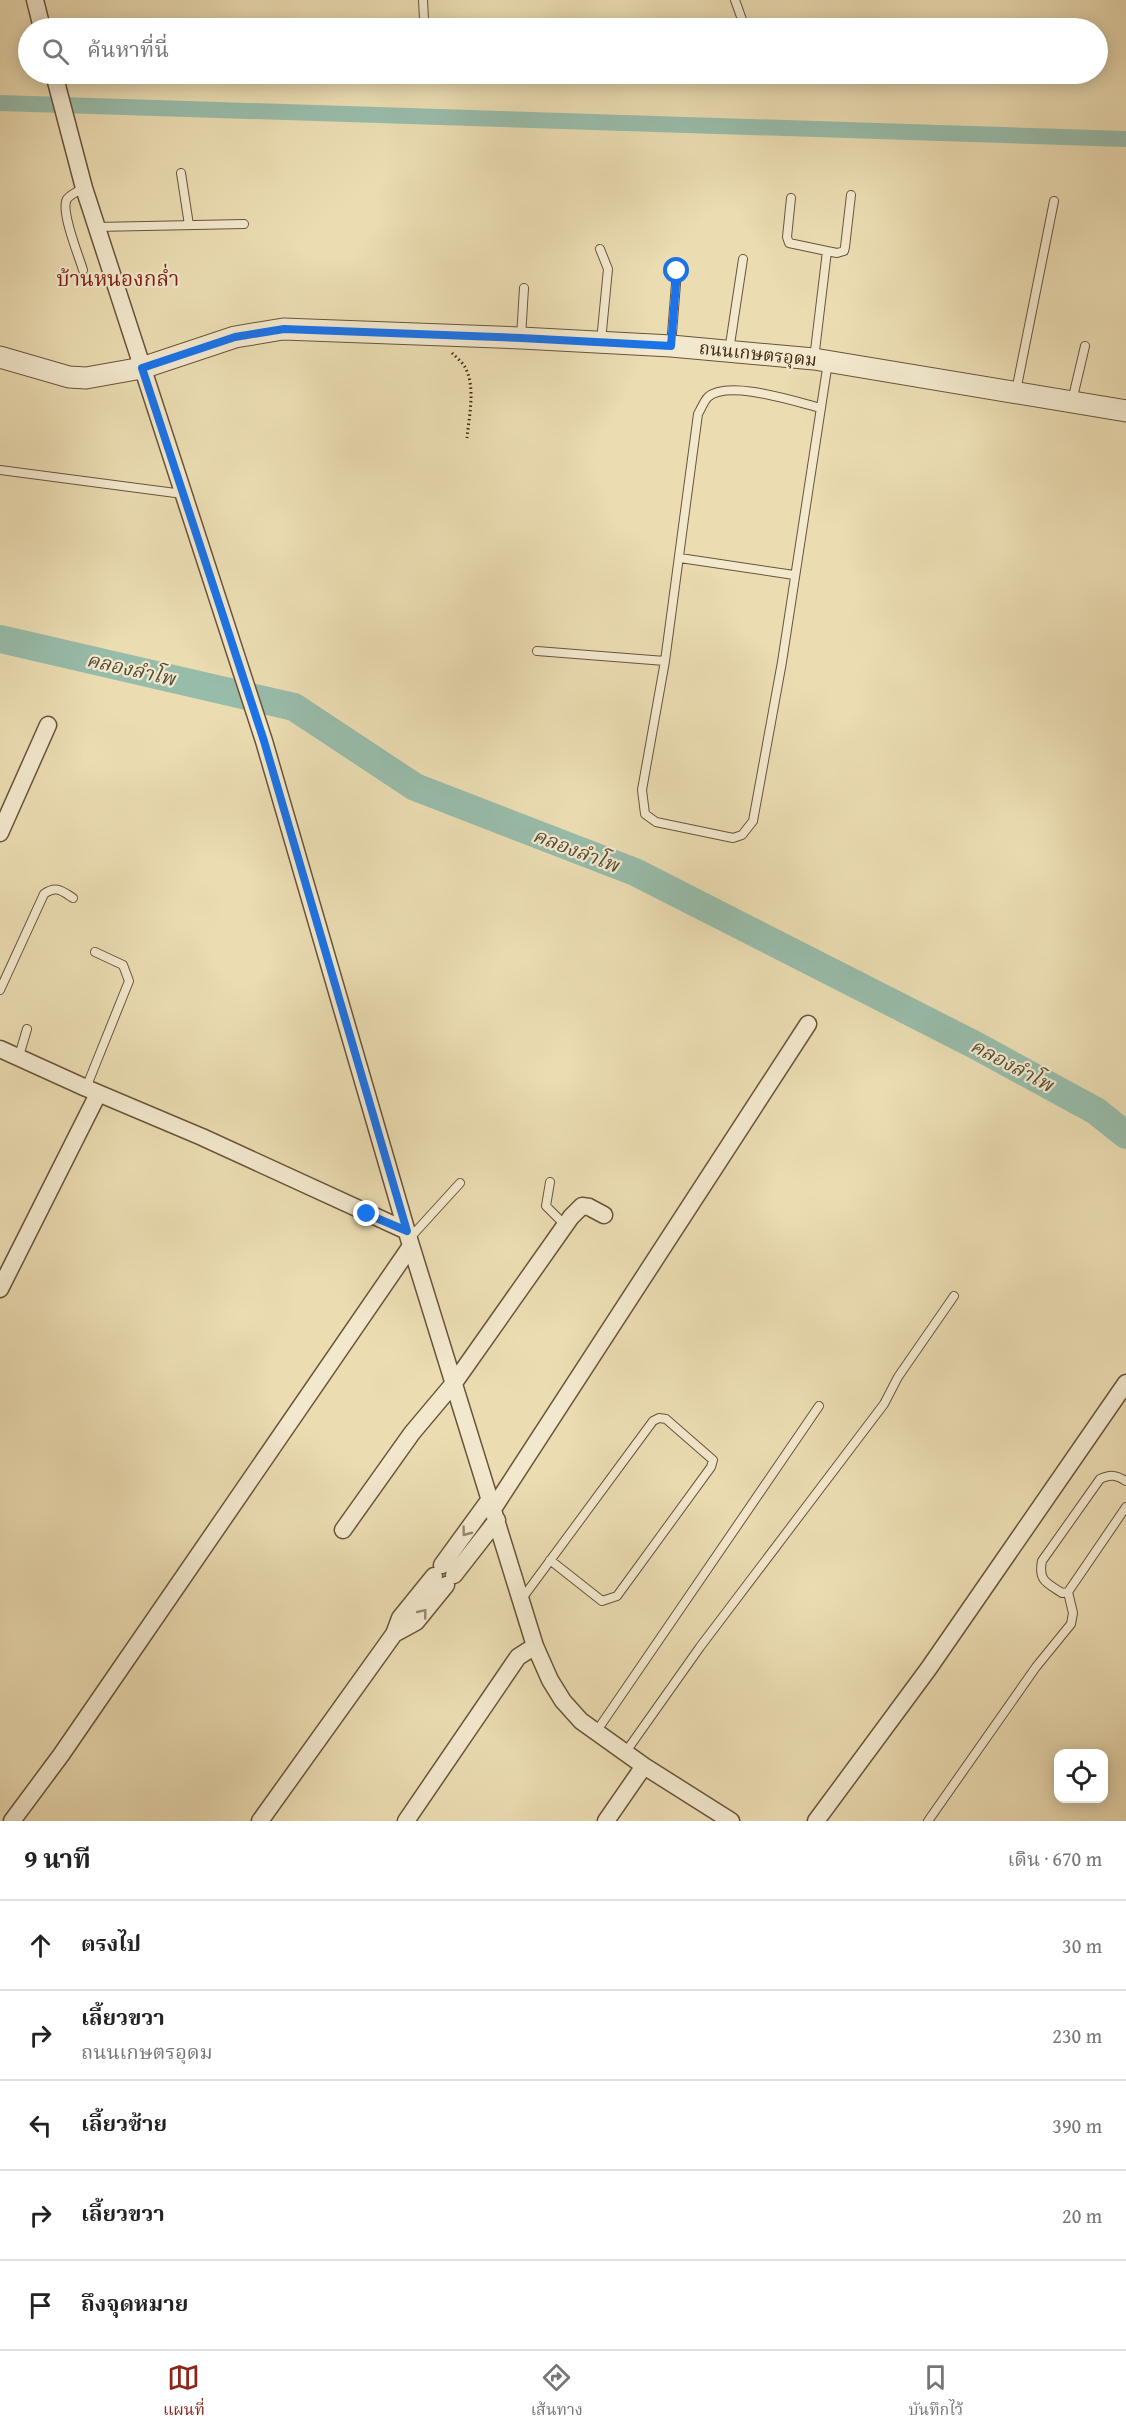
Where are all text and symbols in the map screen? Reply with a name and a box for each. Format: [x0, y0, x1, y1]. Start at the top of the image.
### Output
search box [18, 18, 1108, 84]
text: ค้นหาที่นี่ [87, 33, 169, 65]
icon: search [39, 35, 72, 68]
route start [663, 257, 689, 283]
district label: บ้านหนองกล่ำ [57, 263, 179, 294]
street label: ถนนเกษตรอุดม [698, 334, 818, 373]
water label: คลองลำโพ [84, 644, 180, 693]
water label: คลองลำโพ [529, 820, 625, 880]
water label: คลองลำโพ [966, 1031, 1060, 1099]
route end [353, 1200, 379, 1226]
one-way arrow [463, 1526, 474, 1537]
one-way arrow [416, 1609, 427, 1620]
map controls [1054, 1749, 1108, 1803]
button: locate [1054, 1749, 1108, 1803]
text: 9 นาที [24, 1839, 91, 1878]
text: เดิน · 670 m [1007, 1844, 1102, 1873]
text: ตรงไป [81, 1927, 141, 1959]
icon: ahead [24, 1929, 57, 1962]
text: 30 m [1062, 1931, 1102, 1960]
text: เลี้ยวขวา [81, 2001, 165, 2033]
icon: right [24, 2019, 57, 2052]
text: 230 m [1052, 2021, 1102, 2050]
text: ถนนเกษตรอุดม [81, 2037, 213, 2066]
text: เลี้ยวซ้าย [81, 2107, 167, 2139]
icon: left [24, 2109, 57, 2142]
text: 390 m [1052, 2111, 1102, 2140]
text: เลี้ยวขวา [81, 2197, 165, 2229]
icon: right [24, 2199, 57, 2232]
text: 20 m [1062, 2201, 1102, 2230]
text: ถึงจุดหมาย [81, 2287, 188, 2319]
icon: arrive [24, 2289, 57, 2322]
tab: แผนที่ [163, 2361, 205, 2424]
tab: เส้นทาง [531, 2361, 583, 2424]
tab: บันทึกไว้ [909, 2361, 963, 2424]

